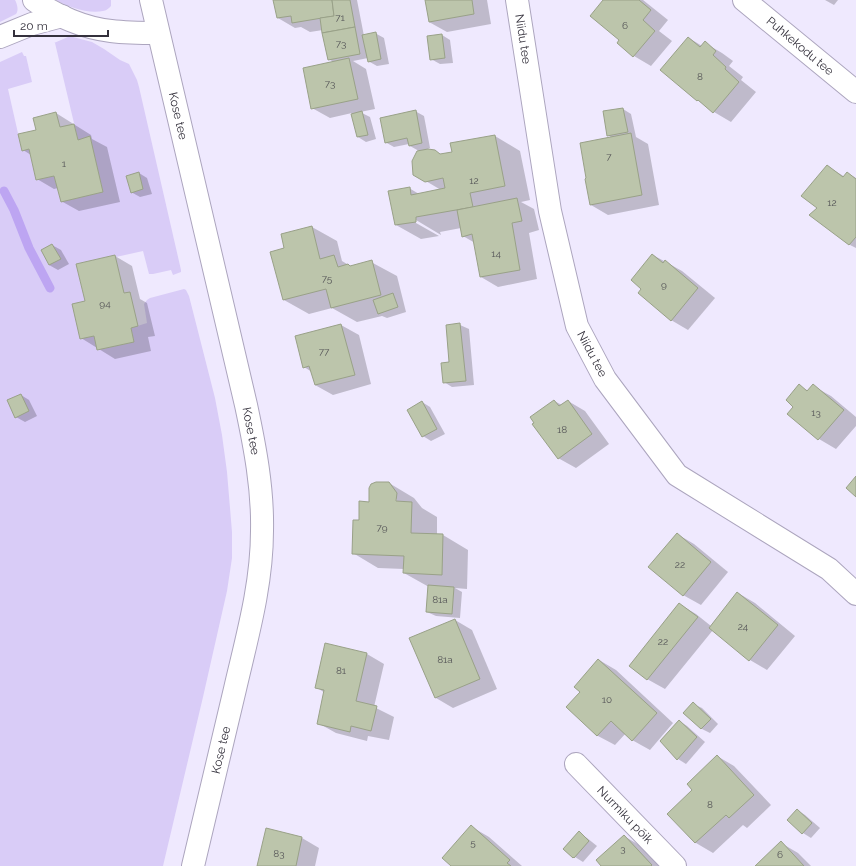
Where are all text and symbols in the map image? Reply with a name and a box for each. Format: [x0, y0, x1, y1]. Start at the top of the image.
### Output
scale bar [14, 12, 108, 38]
house number: 71 [335, 12, 346, 23]
street label: Niidu tee [512, 13, 534, 65]
street label: Puhkekodu tee [764, 14, 836, 78]
text: 20 m [20, 19, 48, 33]
house number: 6 [622, 20, 628, 31]
house number: 73 [336, 38, 346, 49]
house number: 8 [697, 71, 703, 82]
house number: 73 [325, 78, 335, 89]
street label: Kose tee [166, 91, 190, 141]
house number: 7 [606, 151, 612, 162]
house number: 1 [62, 158, 67, 169]
house number: 12 [469, 175, 479, 186]
house number: 12 [827, 197, 837, 208]
house number: 14 [491, 248, 501, 259]
house number: 75 [322, 273, 333, 284]
house number: 9 [661, 279, 667, 290]
house number: 94 [99, 298, 111, 309]
street label: Niidu tee [574, 329, 610, 379]
house number: 77 [319, 346, 330, 357]
street label: Kose tee [240, 406, 262, 456]
house number: 13 [811, 407, 821, 418]
house number: 18 [557, 424, 567, 435]
house number: 79 [376, 522, 388, 533]
house number: 22 [675, 559, 685, 570]
house number: 81a [432, 594, 448, 605]
house number: 24 [738, 621, 749, 632]
house number: 22 [658, 636, 668, 647]
house number: 81a [437, 654, 453, 665]
house number: 81 [336, 665, 347, 676]
house number: 10 [602, 694, 612, 705]
street label: Kose tee [209, 725, 233, 775]
street label: Nurmiku põik [594, 783, 656, 847]
house number: 8 [707, 799, 713, 810]
house number: 5 [470, 837, 476, 848]
house number: 3 [620, 843, 626, 854]
house number: 83 [273, 848, 285, 859]
house number: 6 [777, 849, 783, 860]

